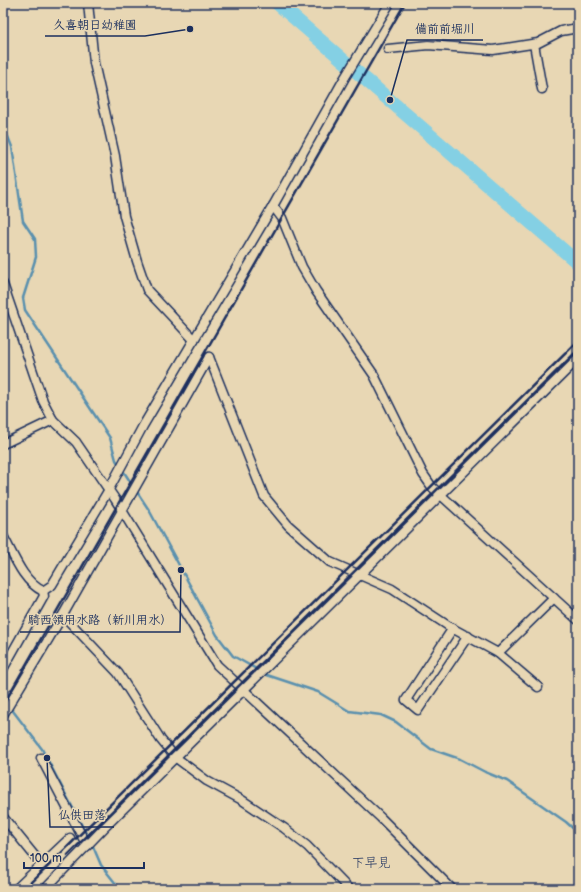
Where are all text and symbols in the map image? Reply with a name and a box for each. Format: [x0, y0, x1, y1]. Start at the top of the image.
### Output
callout: 久喜朝日幼稚園 [45, 12, 145, 36]
callout: 備前前堀川 [407, 16, 483, 40]
text: 久喜朝日幼稚園 [53, 18, 137, 33]
text: 備前前堀川 [415, 22, 475, 37]
callout: 騎西領用水路（新川用水） [20, 608, 180, 632]
text: 騎西領用水路（新川用水） [28, 613, 172, 628]
callout: 仏供田落 [50, 803, 114, 827]
text: 仏供田落 [58, 808, 106, 823]
scale bar [24, 844, 144, 870]
text: 100 m [30, 851, 62, 866]
district label: 下早見 [351, 855, 391, 871]

